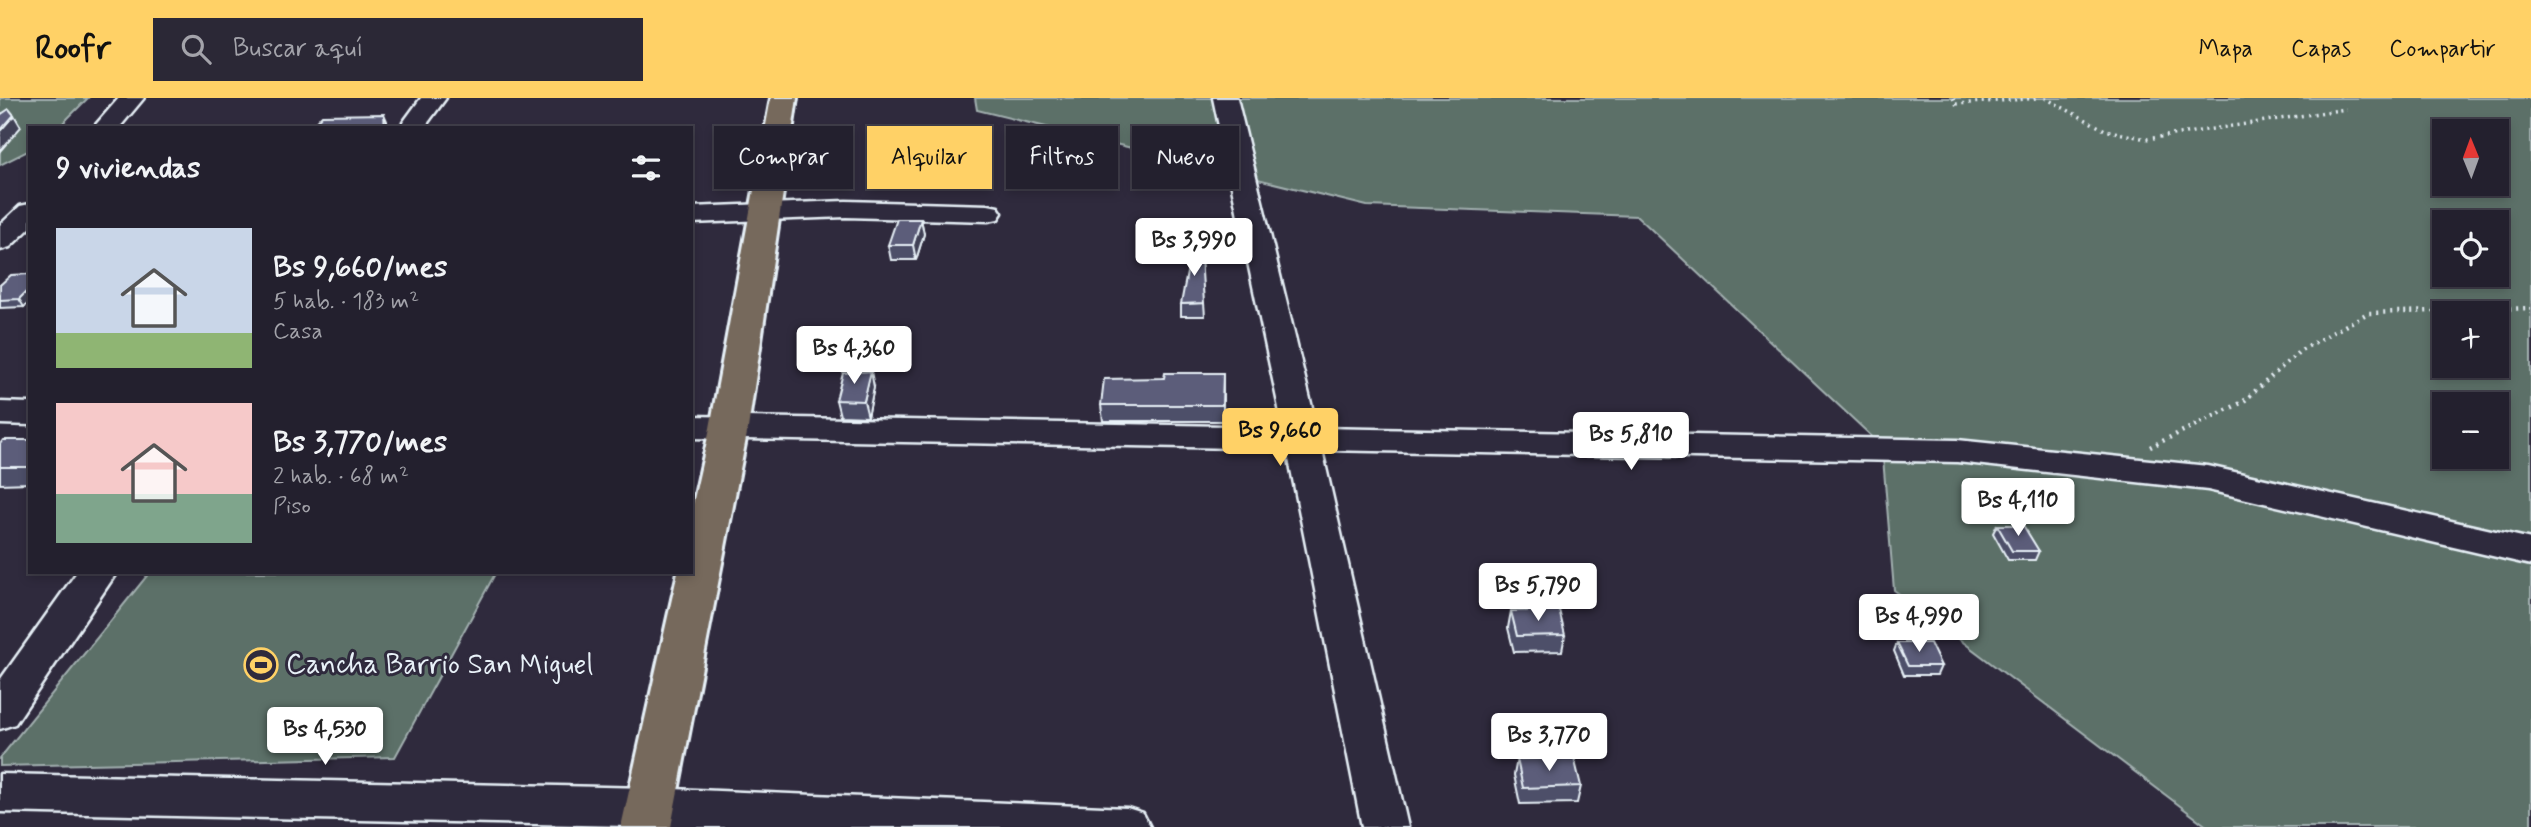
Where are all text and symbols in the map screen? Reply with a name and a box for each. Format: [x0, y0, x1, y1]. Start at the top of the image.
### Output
search box [153, 18, 643, 81]
text: Roofr [35, 27, 111, 71]
icon: search [177, 30, 215, 68]
text: Buscar aquí [233, 32, 363, 66]
text: Mapa [2198, 34, 2253, 65]
text: Capas [2291, 34, 2351, 65]
text: Compartir [2389, 34, 2496, 65]
north arrow [2432, 119, 2510, 196]
map controls [2432, 119, 2509, 469]
chip: Comprar [714, 126, 853, 189]
chip: Alquilar [867, 126, 992, 189]
chip: Filtros [1006, 126, 1118, 189]
chip: Nuevo [1132, 126, 1239, 189]
text: 9 viviendas [56, 149, 200, 188]
icon: filters [627, 149, 665, 187]
button: locate [2432, 210, 2509, 287]
pin: Bs 3,990 [1122, 218, 1266, 278]
text: Bs 3,990 [1151, 226, 1237, 256]
text: Bs 9,660/mes [273, 248, 447, 287]
icon: home [112, 256, 196, 340]
text: 5 hab. · 183 m² [273, 287, 419, 317]
button: + [2432, 301, 2509, 378]
text: Casa [273, 317, 323, 347]
pin: Bs 4,360 [782, 327, 926, 386]
text: Bs 4,360 [813, 334, 895, 364]
button: − [2432, 392, 2509, 469]
pin: Bs 9,660 [1208, 408, 1352, 468]
pin: Bs 5,810 [1559, 412, 1703, 472]
text: Bs 9,660 [1238, 416, 1322, 446]
text: Bs 5,810 [1589, 420, 1673, 450]
text: Bs 3,770/mes [273, 423, 447, 462]
icon: home [112, 431, 196, 515]
text: 2 hab. · 68 m² [273, 462, 409, 492]
pin: Bs 4,110 [1946, 478, 2090, 538]
text: Bs 4,110 [1977, 486, 2059, 516]
text: Piso [273, 492, 311, 522]
pin: Bs 5,790 [1466, 564, 1610, 623]
text: Bs 5,790 [1495, 571, 1581, 601]
pin: Bs 4,990 [1847, 594, 1991, 654]
text: Bs 4,990 [1875, 602, 1963, 632]
sports icon: Cancha Barrio San Miguel [242, 646, 280, 684]
place label: Cancha Barrio San Miguel [286, 647, 593, 684]
pin: Bs 4,530 [253, 708, 397, 767]
pin: Bs 3,770 [1477, 714, 1621, 773]
text: Bs 4,530 [283, 715, 367, 745]
text: Bs 3,770 [1507, 721, 1591, 751]

